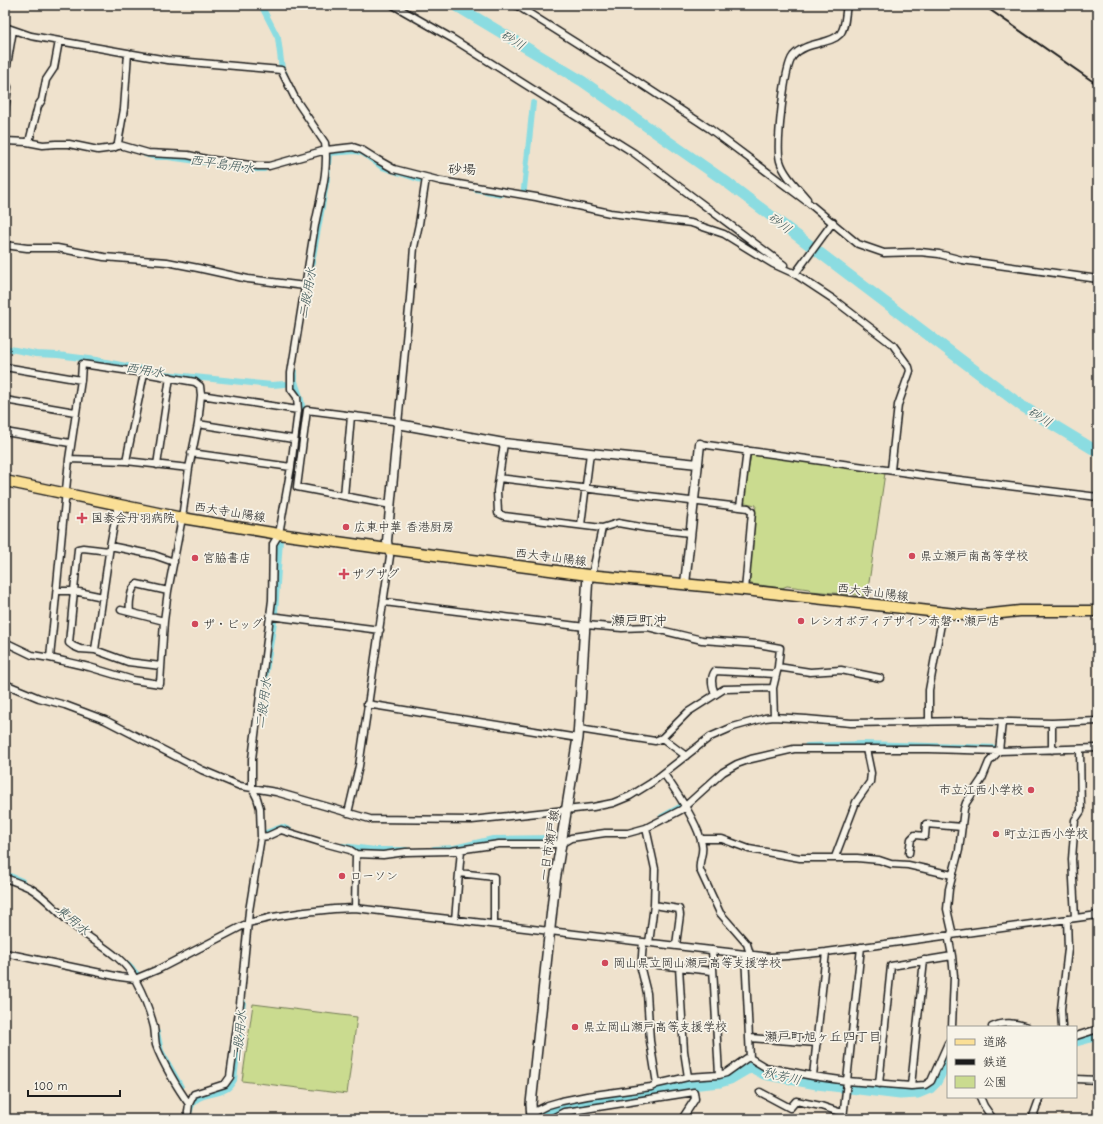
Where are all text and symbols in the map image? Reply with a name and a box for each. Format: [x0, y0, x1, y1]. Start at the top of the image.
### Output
water label: 砂川 [498, 27, 528, 53]
water label: 西平島用水 [189, 152, 255, 176]
district label: 砂場 [448, 161, 476, 178]
water label: 砂川 [765, 209, 795, 237]
water label: 二股用水 [295, 266, 319, 320]
water label: 西用水 [125, 360, 165, 380]
water label: 砂川 [1025, 404, 1055, 430]
street label: 西大寺山陽線 [193, 499, 267, 525]
place label: 国泰会丹羽病院 [91, 511, 175, 525]
marker: 国泰会丹羽病院 [76, 512, 88, 524]
place label: 広東中華 香港厨房 [354, 520, 454, 534]
marker: 広東中華 香港厨房 [341, 522, 351, 532]
street label: 西大寺山陽線 [514, 546, 588, 568]
place label: 県立瀬戸南高等学校 [920, 549, 1028, 563]
place label: 宮脇書店 [203, 551, 251, 565]
marker: 県立瀬戸南高等学校 [907, 551, 917, 561]
marker: 宮脇書店 [190, 553, 200, 563]
place label: ザグザグ [352, 567, 400, 581]
marker: ザグザグ [339, 569, 349, 579]
street label: 西大寺山陽線 [836, 581, 910, 603]
district label: 瀬戸町沖 [611, 612, 667, 629]
place label: レシオボディデザイン赤磐・瀬戸店 [809, 614, 1000, 628]
marker: レシオボディデザイン赤磐・瀬戸店 [796, 616, 806, 626]
place label: ザ・ビッグ [203, 617, 263, 631]
marker: ザ・ビッグ [190, 619, 200, 629]
water label: 二股用水 [252, 676, 274, 730]
place label: 市立江西小学校 [939, 783, 1023, 797]
marker: 市立江西小学校 [1026, 785, 1036, 795]
street label: 一日市瀬戸線 [536, 808, 562, 882]
place label: 町立江西小学校 [1004, 827, 1088, 841]
marker: 町立江西小学校 [991, 829, 1001, 839]
place label: ローソン [350, 869, 398, 883]
marker: ローソン [337, 871, 347, 881]
water label: 東用水 [53, 902, 93, 938]
place label: 岡山県立岡山瀬戸高等支援学校 [613, 956, 781, 970]
marker: 岡山県立岡山瀬戸高等支援学校 [600, 958, 610, 968]
water label: 二股用水 [229, 1009, 249, 1063]
place label: 県立岡山瀬戸高等支援学校 [583, 1020, 727, 1034]
marker: 県立岡山瀬戸高等支援学校 [570, 1022, 580, 1032]
legend [947, 1026, 1077, 1098]
district label: 瀬戸町旭ヶ丘四丁目 [764, 1029, 882, 1044]
text: 道路 [983, 1035, 1007, 1049]
text: 鉄道 [983, 1055, 1007, 1069]
water label: 秋芳川 [761, 1064, 803, 1088]
scale bar [28, 1072, 120, 1098]
text: 公園 [983, 1075, 1007, 1089]
text: 100 m [34, 1079, 67, 1093]

